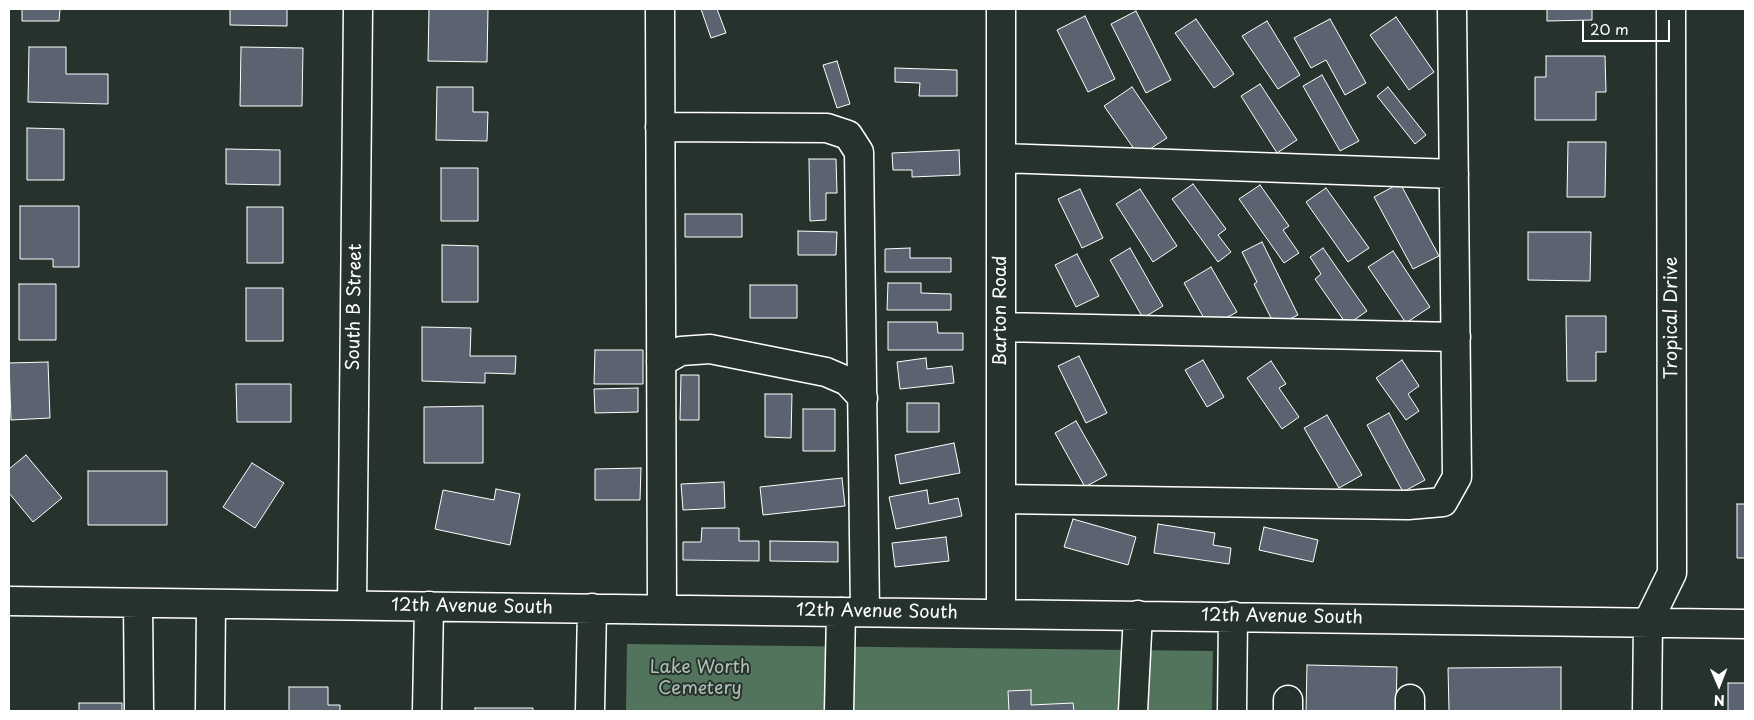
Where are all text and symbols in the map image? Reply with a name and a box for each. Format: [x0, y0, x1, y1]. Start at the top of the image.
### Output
scale bar [1584, 10, 1672, 42]
text: 20 m [1590, 17, 1629, 40]
street label: South B Street [343, 243, 367, 371]
street label: Barton Road [990, 255, 1012, 367]
street label: Tropical Drive [1661, 257, 1683, 379]
street label: 12th Avenue South [391, 595, 553, 619]
street label: 12th Avenue South [796, 600, 958, 624]
street label: 12th Avenue South [1201, 605, 1363, 629]
park label: Lake Worth Cemetery [650, 657, 750, 700]
north arrow [1694, 660, 1744, 710]
text: N [1714, 690, 1725, 711]

